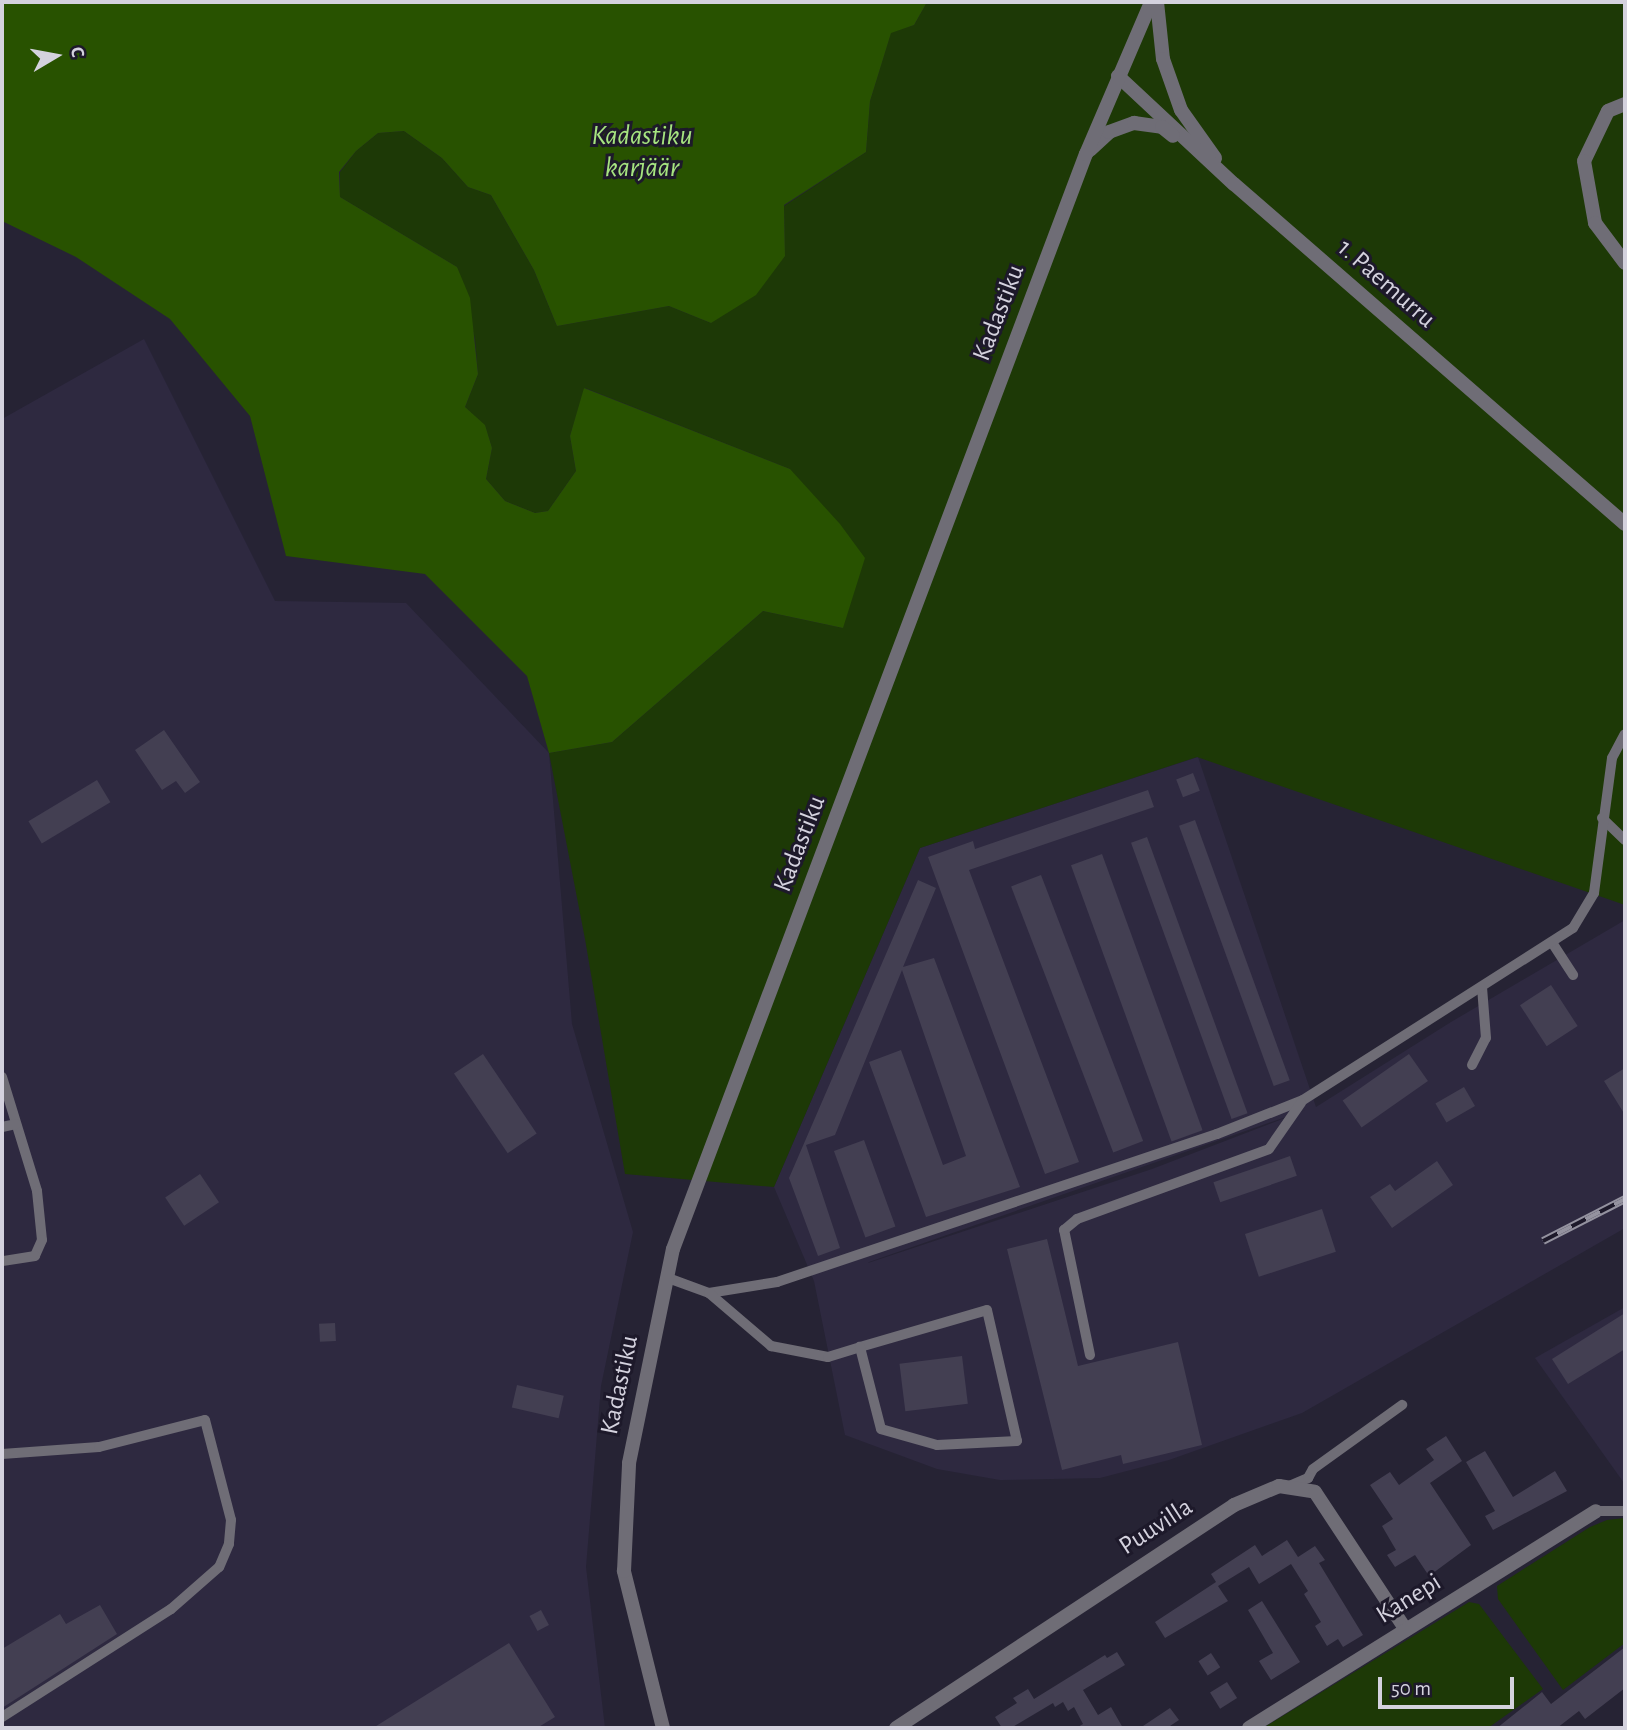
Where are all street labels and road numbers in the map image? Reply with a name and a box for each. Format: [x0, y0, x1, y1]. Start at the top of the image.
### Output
street label: 1. Paemurru [1331, 233, 1441, 335]
street label: Kadastiku [966, 260, 1032, 366]
street label: Kadastiku [767, 791, 833, 897]
street label: Kadastiku [594, 1332, 646, 1438]
street label: Puuvilla [1113, 1492, 1199, 1562]
street label: Kanepi [1371, 1567, 1447, 1631]

